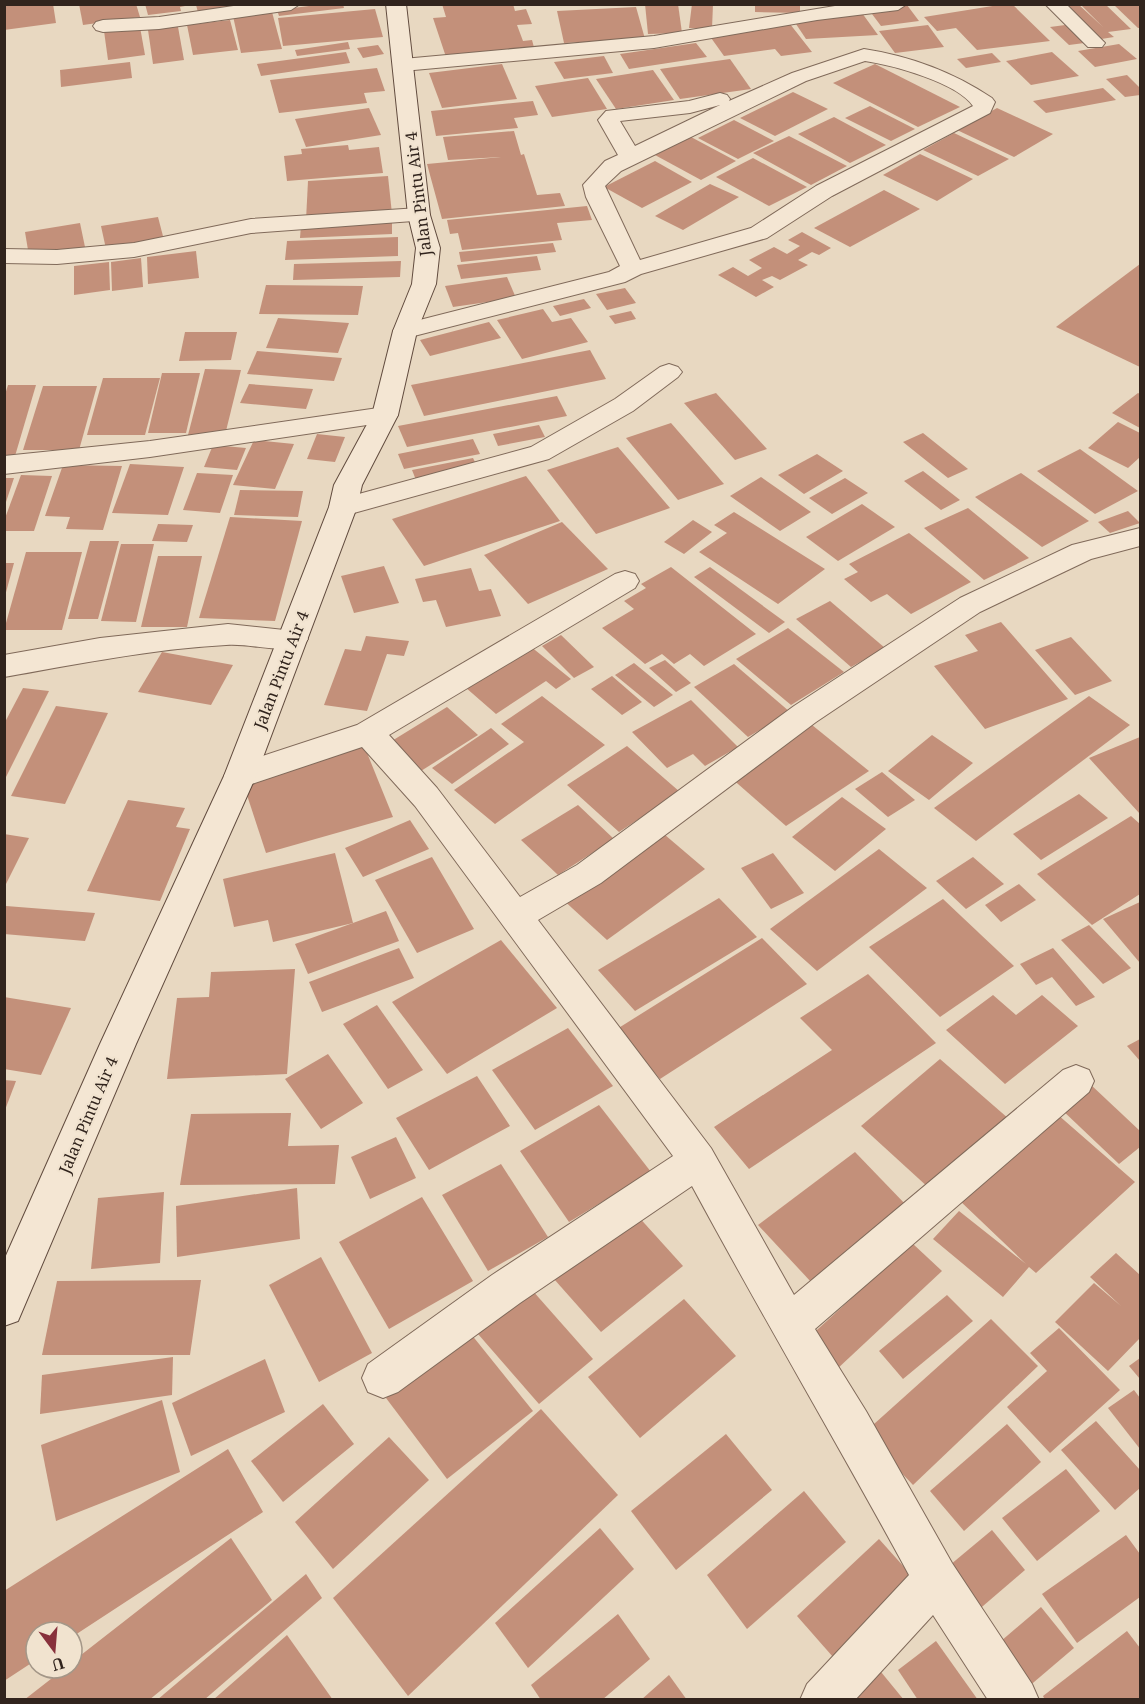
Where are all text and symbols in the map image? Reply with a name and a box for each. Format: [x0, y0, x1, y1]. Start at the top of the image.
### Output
street label: Jalan Pintu Air 4 [399, 130, 437, 258]
street label: Jalan Pintu Air 4 [248, 608, 314, 733]
street label: Jalan Pintu Air 4 [53, 1053, 123, 1178]
north arrow [24, 1620, 84, 1680]
text: U [49, 1652, 67, 1677]

